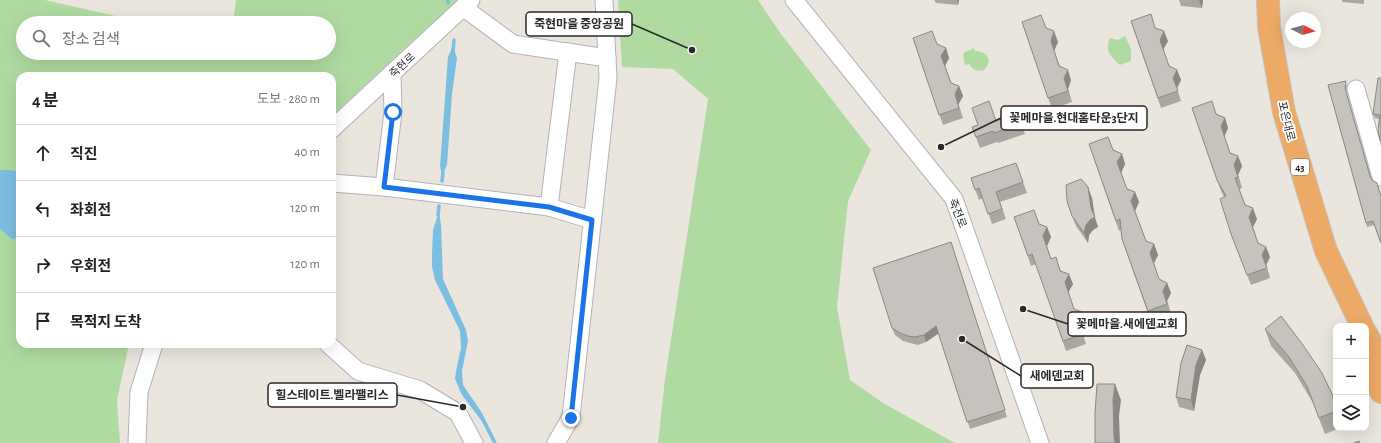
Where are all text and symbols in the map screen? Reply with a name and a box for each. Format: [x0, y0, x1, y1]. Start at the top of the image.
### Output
callout: 죽현마을 중앙공원 [526, 12, 632, 36]
north arrow [1285, 12, 1321, 48]
search box [16, 16, 336, 60]
text: 죽현마을 중앙공원 [534, 17, 624, 30]
icon: search [30, 27, 52, 49]
text: 장소 검색 [62, 32, 120, 47]
street label: 죽현로 [387, 50, 417, 80]
text: 4 분 [32, 92, 59, 109]
text: 도보 · 280 m [257, 93, 320, 106]
street label: 포은대로 [1276, 100, 1297, 142]
route start [384, 103, 402, 121]
callout: 꽃메마을.현대홈타운3단지 [1001, 106, 1147, 130]
text: 꽃메마을.현대홈타운3단지 [1009, 111, 1139, 124]
icon: ahead [32, 142, 54, 164]
text: 40 m [294, 146, 320, 159]
text: 직진 [70, 147, 98, 162]
road number: 43 [1291, 159, 1309, 175]
street label: 죽전로 [947, 197, 968, 229]
icon: left [32, 198, 54, 220]
text: 120 m [290, 202, 320, 215]
text: 좌회전 [70, 203, 111, 218]
icon: right [32, 254, 54, 276]
text: 120 m [290, 258, 320, 271]
text: 우회전 [70, 259, 111, 274]
icon: arrive [32, 310, 54, 332]
callout: 꽃메마을.새에덴교회 [1068, 312, 1186, 336]
text: 목적지 도착 [70, 315, 141, 330]
text: 꽃메마을.새에덴교회 [1076, 318, 1178, 330]
map controls [1333, 323, 1369, 431]
button: + [1333, 323, 1369, 359]
button: − [1333, 359, 1369, 395]
callout: 새에덴교회 [1021, 364, 1093, 388]
text: 새에덴교회 [1029, 370, 1085, 382]
callout: 힐스테이트.벨라팰리스 [268, 383, 397, 407]
text: 힐스테이트.벨라팰리스 [275, 388, 389, 401]
button: layers [1333, 395, 1369, 431]
route end [562, 409, 580, 427]

